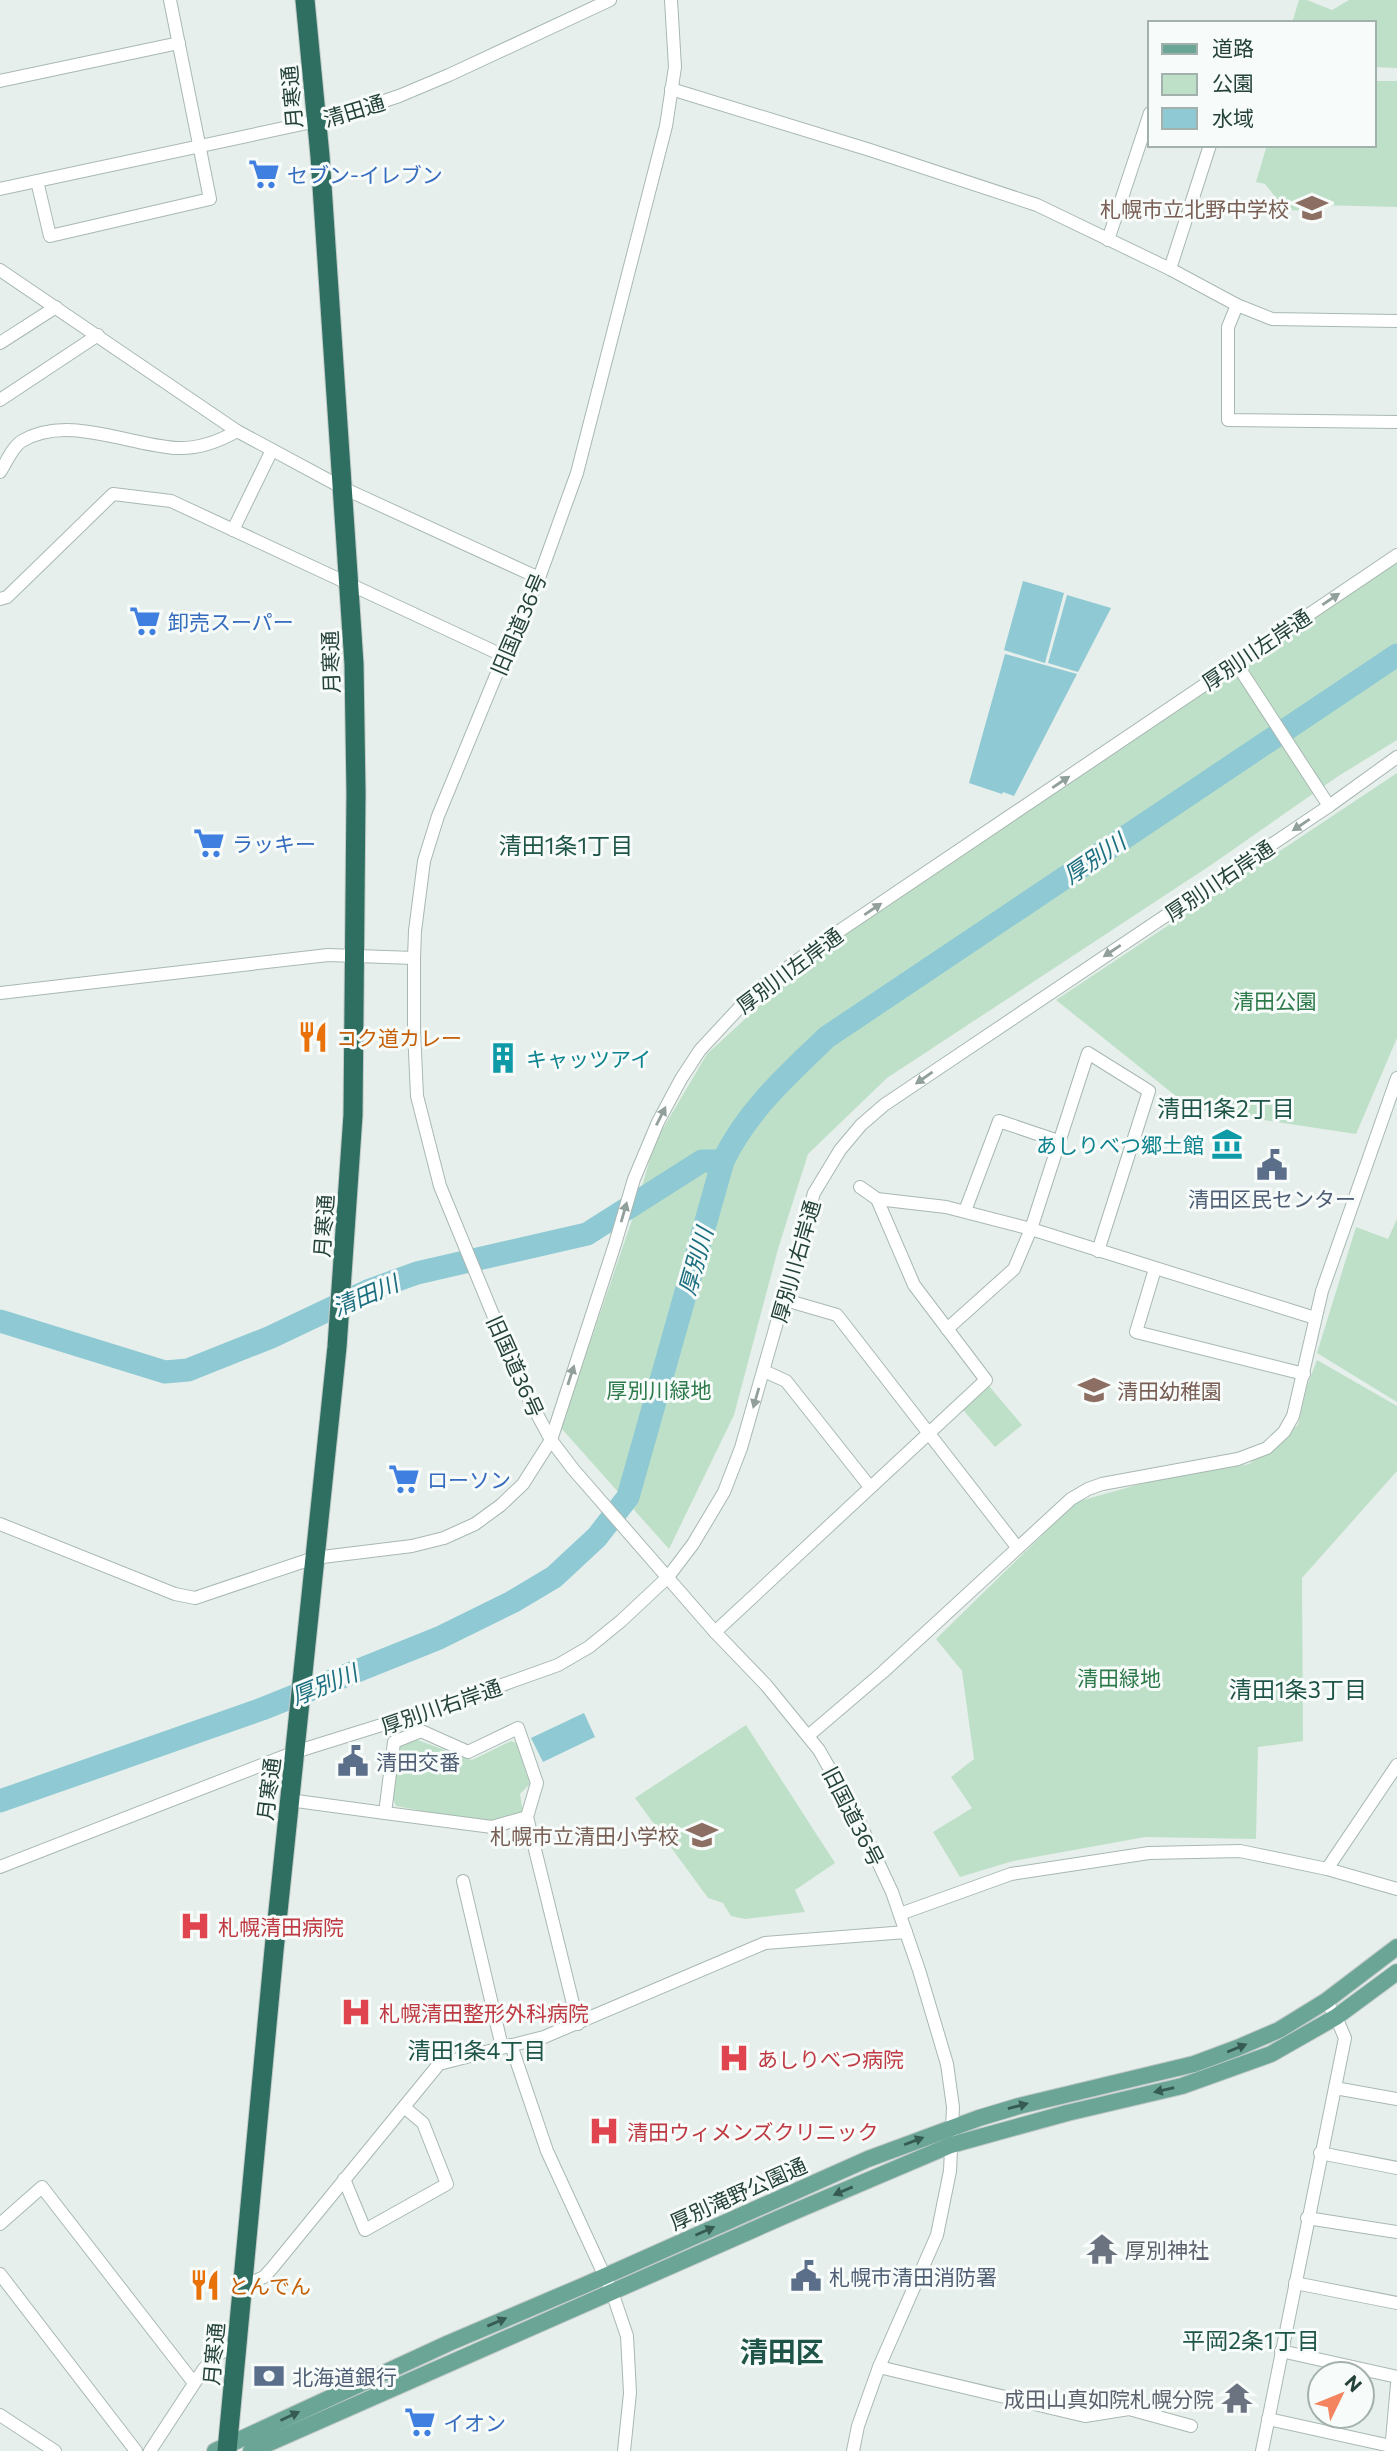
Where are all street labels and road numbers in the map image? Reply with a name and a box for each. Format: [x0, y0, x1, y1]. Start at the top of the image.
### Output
street label: 月寒通 [276, 65, 306, 129]
street label: 清田通 [320, 89, 388, 131]
street label: 旧国道36号 [485, 569, 551, 679]
street label: 厚別川左岸通 [1197, 603, 1315, 695]
street label: 月寒通 [316, 630, 344, 694]
street label: 厚別川右岸通 [1160, 834, 1278, 926]
street label: 厚別川左岸通 [731, 922, 847, 1018]
street label: 月寒通 [308, 1194, 338, 1258]
street label: 厚別川右岸通 [766, 1197, 824, 1325]
street label: 旧国道36号 [482, 1311, 550, 1421]
street label: 厚別川右岸通 [377, 1674, 505, 1738]
street label: 月寒通 [252, 1756, 284, 1822]
street label: 旧国道36号 [818, 1762, 890, 1870]
street label: 厚別滝野公園通 [666, 2152, 810, 2234]
street label: 月寒通 [198, 2322, 228, 2386]

